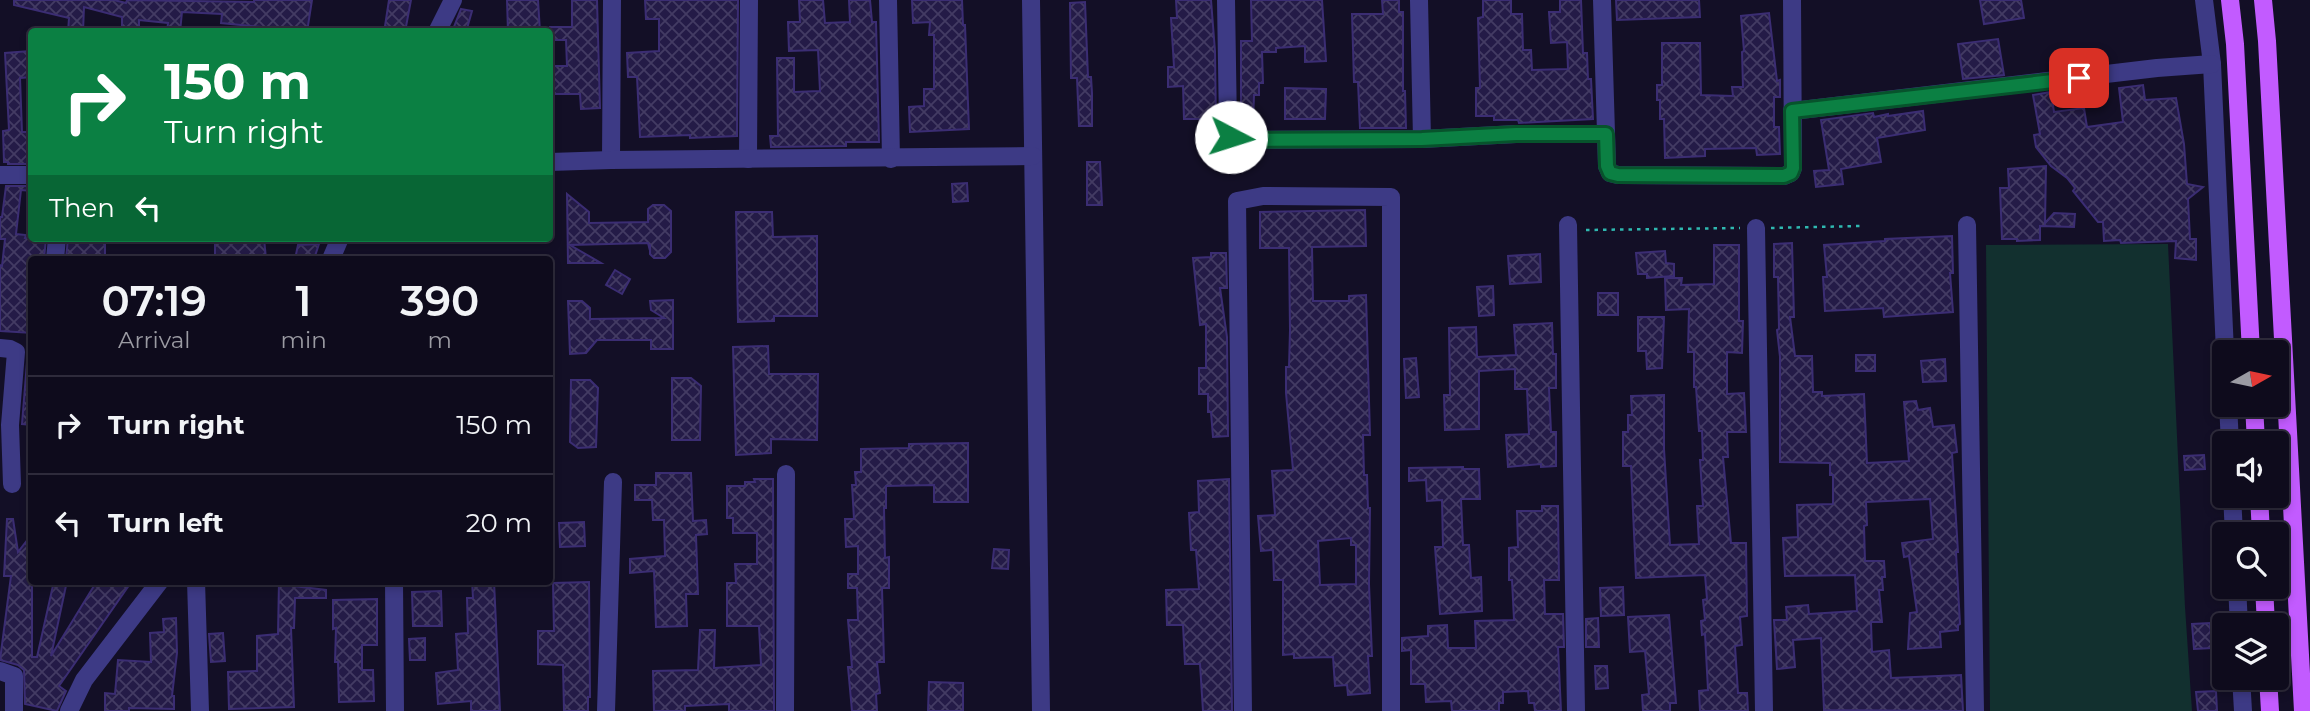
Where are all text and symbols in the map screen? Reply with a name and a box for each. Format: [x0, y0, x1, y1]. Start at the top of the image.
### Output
pin [2049, 48, 2109, 108]
text: 150 m [164, 52, 311, 111]
icon: right [49, 56, 140, 147]
icon: arrive [2060, 59, 2098, 97]
position arrow [1194, 100, 1268, 174]
text: Turn right [164, 112, 324, 151]
icon: left [129, 189, 167, 227]
text: Then [49, 192, 115, 224]
text: 07:19 [102, 275, 207, 327]
text: 1 [296, 275, 312, 327]
text: 390 [400, 275, 479, 327]
text: Arrival [118, 326, 191, 354]
text: min [281, 326, 327, 354]
text: m [428, 326, 452, 354]
north arrow [2212, 340, 2289, 416]
map controls [2212, 340, 2289, 690]
icon: right [49, 406, 87, 444]
text: Turn right [108, 409, 244, 441]
text: 150 m [456, 409, 532, 441]
button: sound [2212, 431, 2289, 508]
icon: left [49, 504, 87, 542]
text: Turn left [108, 507, 224, 539]
text: 20 m [466, 507, 532, 539]
button: search [2212, 522, 2289, 599]
button: layers [2212, 613, 2289, 690]

